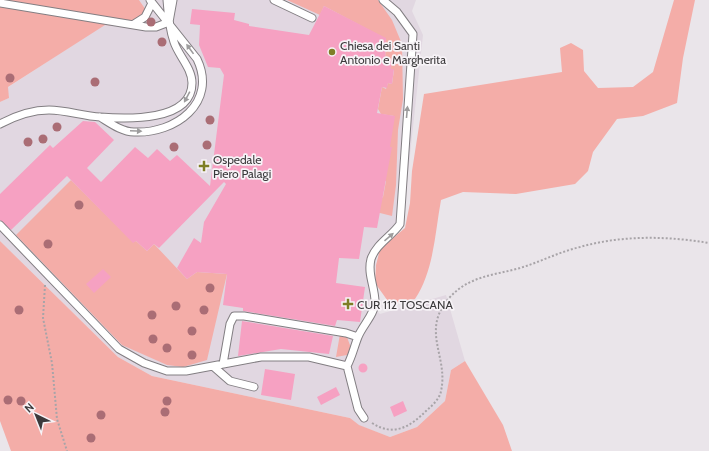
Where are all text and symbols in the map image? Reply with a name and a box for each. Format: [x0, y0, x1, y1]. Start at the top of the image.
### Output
place label: Chiesa dei Santi Antonio e Margherita [340, 38, 446, 67]
one-way arrow [186, 43, 194, 54]
marker: Chiesa dei Santi Antonio e Margherita [327, 47, 337, 57]
one-way arrow [184, 91, 191, 103]
one-way arrow [404, 106, 411, 118]
one-way arrow [129, 128, 142, 134]
place label: Ospedale Piero Palagi [213, 152, 271, 181]
marker: Ospedale Piero Palagi [198, 160, 210, 172]
one-way arrow [385, 233, 394, 242]
place label: CUR 112 TOSCANA [357, 297, 453, 312]
marker: CUR 112 TOSCANA [342, 298, 354, 310]
north arrow [16, 395, 56, 435]
text: N [22, 400, 37, 415]

